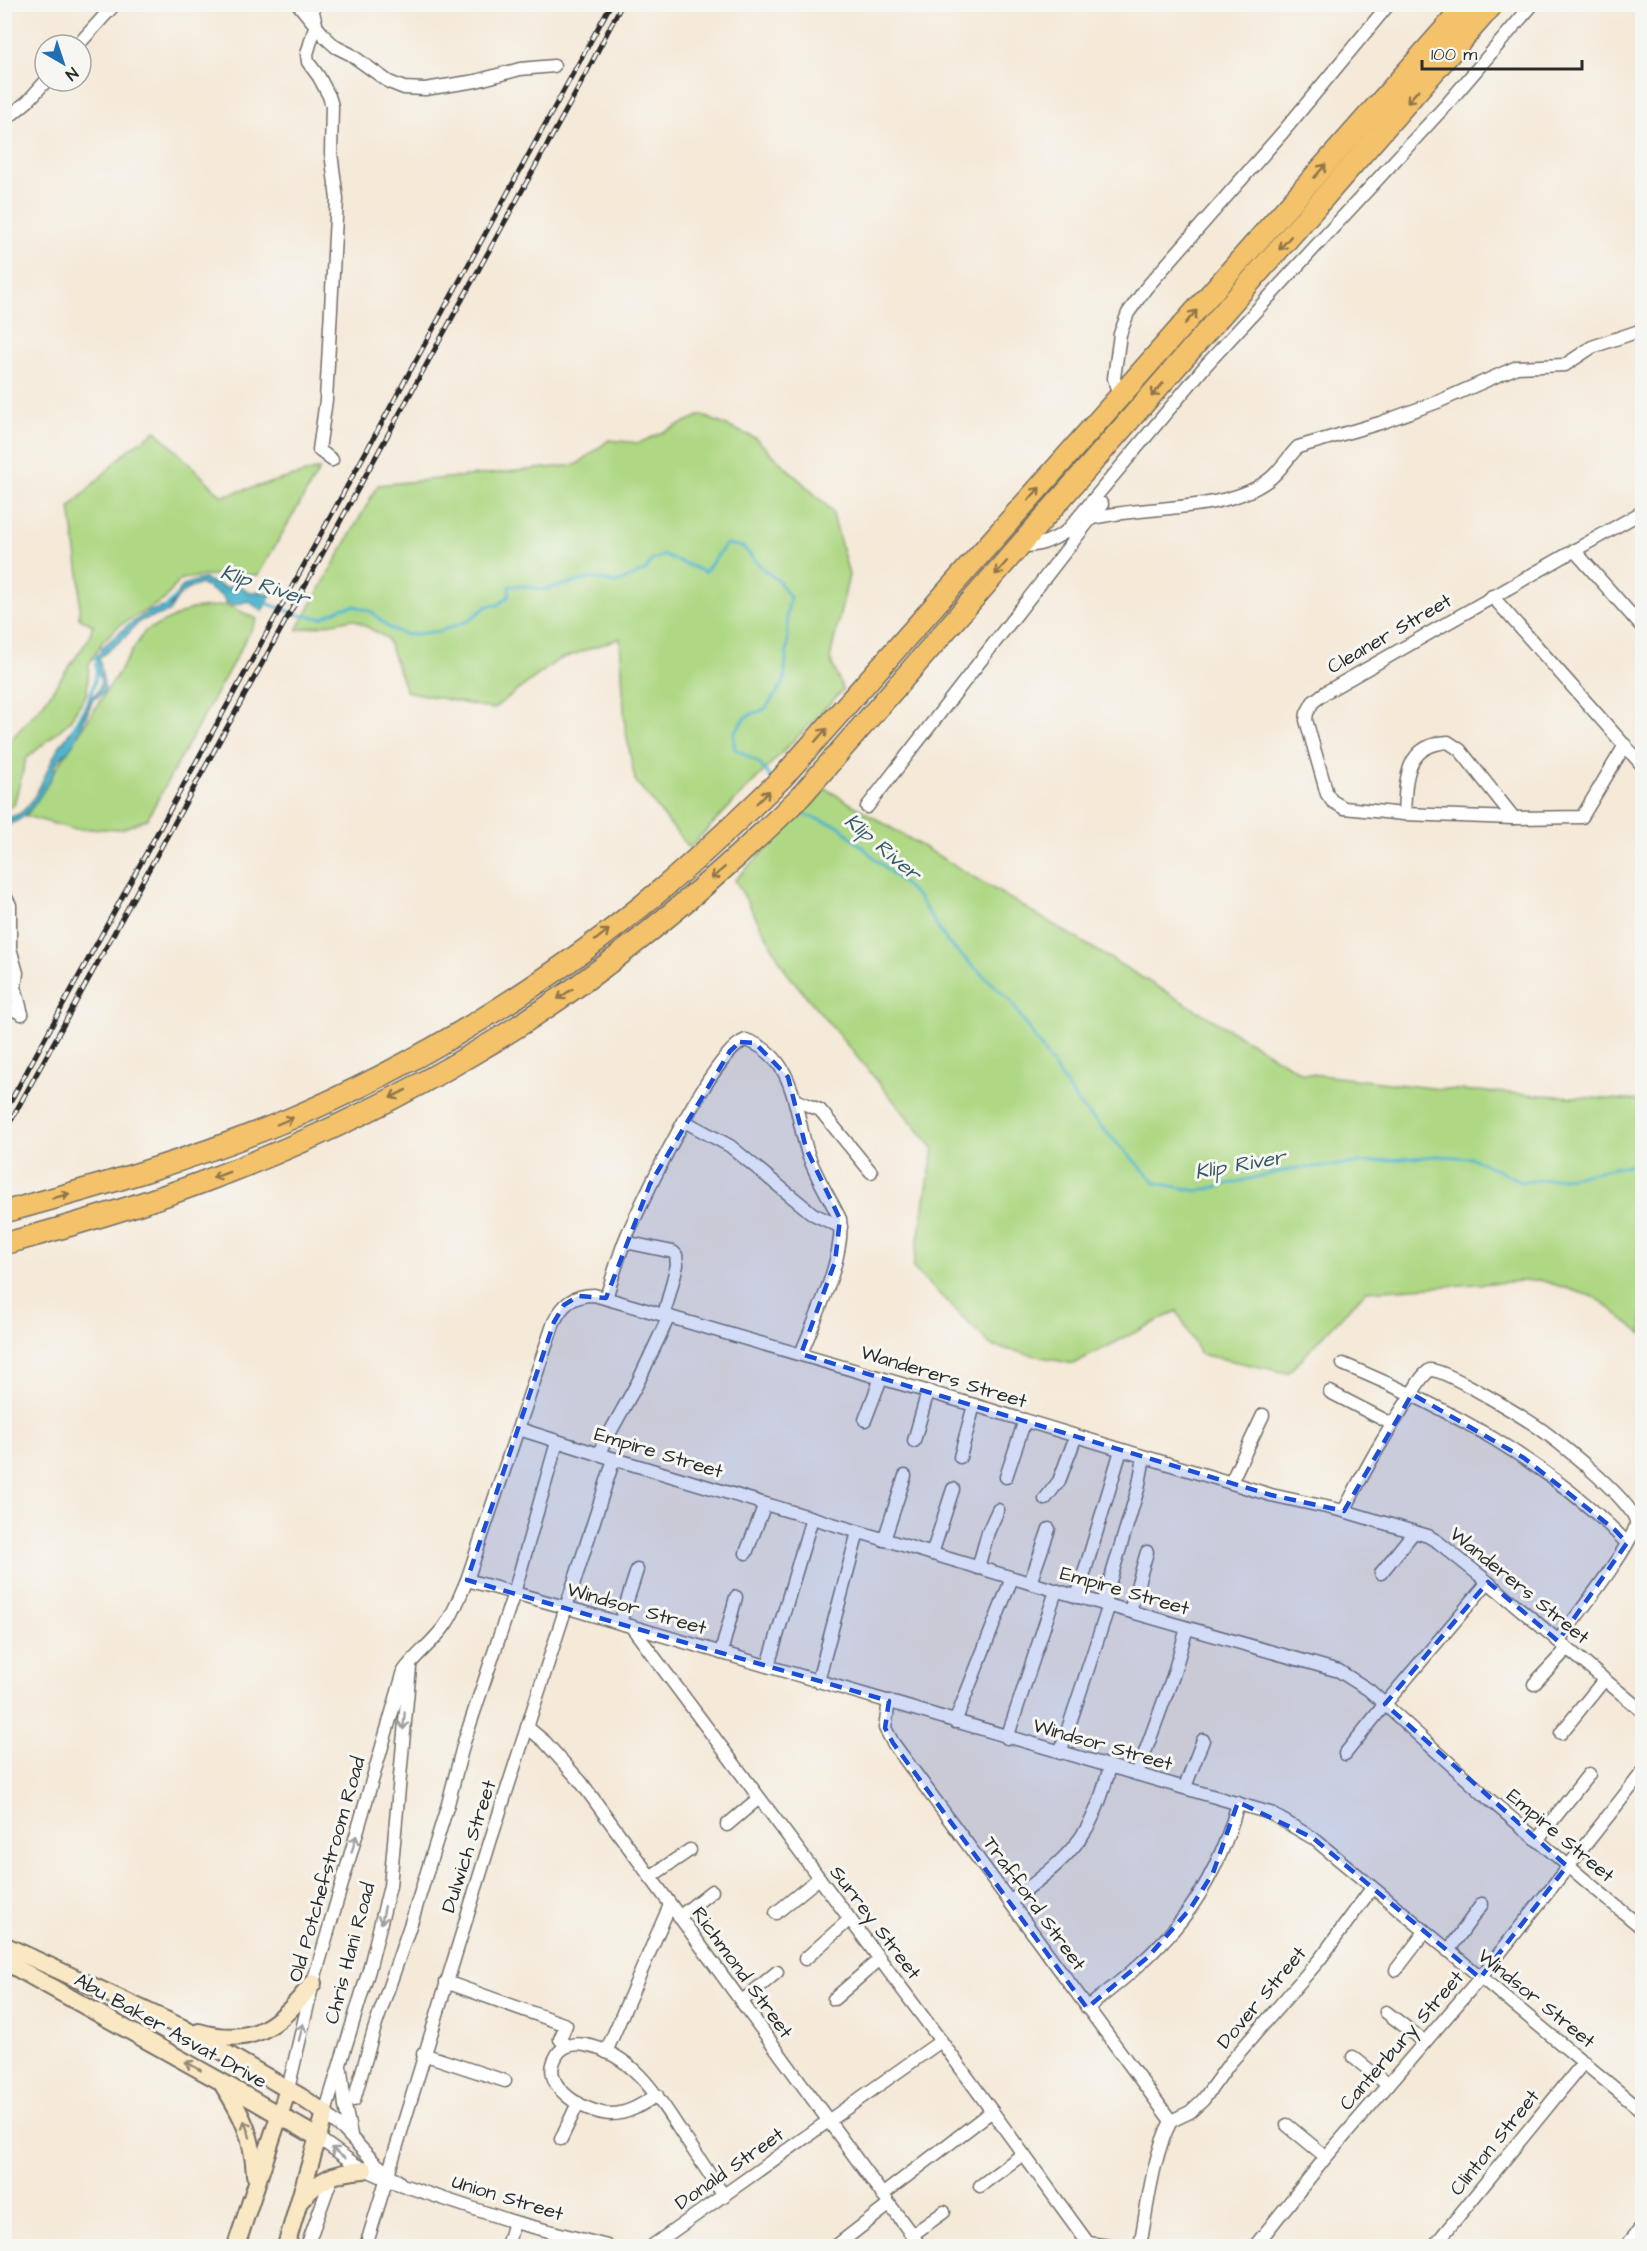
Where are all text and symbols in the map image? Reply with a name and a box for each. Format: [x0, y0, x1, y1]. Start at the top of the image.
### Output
north arrow [33, 33, 93, 93]
scale bar [1422, 33, 1582, 71]
text: 100 m [1431, 42, 1477, 67]
text: N [61, 62, 83, 86]
one-way arrow [1407, 88, 1420, 104]
one-way arrow [1313, 164, 1327, 179]
one-way arrow [1278, 235, 1292, 250]
one-way arrow [1184, 310, 1198, 325]
one-way arrow [1150, 382, 1164, 397]
one-way arrow [1027, 487, 1041, 502]
water label: Klip River [217, 558, 315, 614]
one-way arrow [994, 560, 1008, 575]
street label: Cleaner Street [1322, 587, 1457, 681]
one-way arrow [814, 728, 828, 743]
one-way arrow [755, 790, 770, 804]
water label: Klip River [838, 807, 929, 889]
one-way arrow [711, 866, 726, 880]
one-way arrow [594, 929, 610, 942]
one-way arrow [557, 988, 574, 1000]
one-way arrow [390, 1088, 407, 1100]
one-way arrow [276, 1115, 294, 1126]
water label: Klip River [1193, 1142, 1290, 1187]
one-way arrow [212, 1170, 231, 1181]
one-way arrow [51, 1190, 70, 1202]
street label: Wanderers Street [857, 1338, 1030, 1416]
street label: Empire Street [591, 1420, 726, 1486]
street label: Wanderers Street [1443, 1521, 1595, 1651]
street label: Empire Street [1057, 1559, 1193, 1623]
street label: Windsor Street [564, 1576, 710, 1642]
one-way arrow [398, 1711, 409, 1731]
street label: Windsor Street [1030, 1712, 1176, 1778]
street label: Old Potchefstroom Road [281, 1753, 373, 1985]
street label: Dulwich Street [434, 1776, 504, 1916]
street label: Empire Street [1500, 1782, 1620, 1889]
street label: Trafford Street [976, 1831, 1092, 1976]
one-way arrow [348, 1835, 360, 1854]
street label: Surrey Street [822, 1860, 927, 1986]
street label: Chris Hani Road [318, 1879, 382, 2027]
street label: Richmond Street [685, 1901, 800, 2044]
one-way arrow [377, 1905, 389, 1924]
street label: Dover Street [1210, 1940, 1313, 2055]
street label: Windsor Street [1472, 1943, 1601, 2055]
street label: Canterbury Street [1333, 1965, 1471, 2117]
street label: Abu Baker Asvat Drive [69, 1966, 272, 2096]
one-way arrow [296, 2023, 308, 2042]
one-way arrow [185, 2060, 203, 2071]
street label: Clinton Street [1443, 2084, 1546, 2202]
one-way arrow [241, 2120, 252, 2139]
street label: Donald Street [669, 2121, 790, 2217]
one-way arrow [330, 2147, 346, 2160]
street label: Union Street [449, 2168, 567, 2228]

